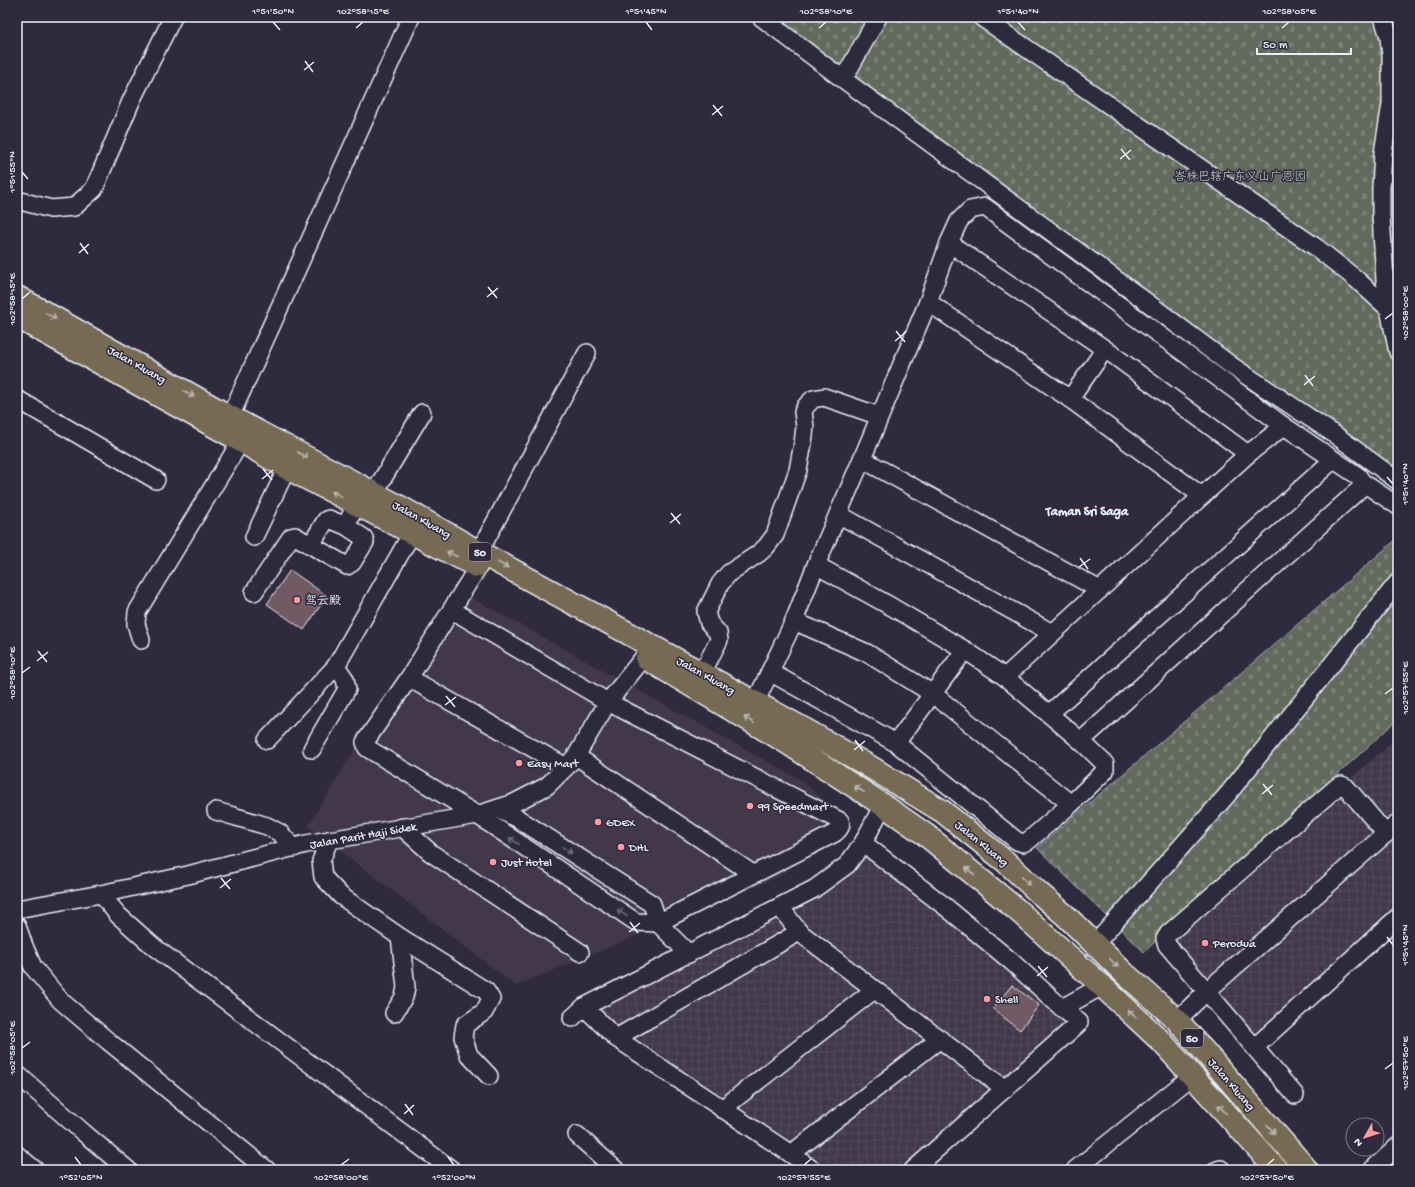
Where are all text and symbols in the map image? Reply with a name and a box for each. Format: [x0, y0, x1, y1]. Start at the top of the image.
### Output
text: 1°51'50"N [251, 6, 294, 18]
text: 102°58'15"E [336, 6, 390, 18]
text: 1°51'45"N [624, 6, 667, 18]
text: 102°58'10"E [799, 6, 853, 18]
text: 1°51'40"N [996, 6, 1039, 18]
text: 102°58'05"E [1261, 6, 1317, 18]
scale bar [1257, 30, 1351, 56]
text: 50 m [1263, 39, 1288, 53]
text: 1°51'55"N [7, 151, 19, 194]
park label: 峇株巴辖广东义山广恩园 [1174, 169, 1306, 185]
text: 102°58'15"E [7, 272, 19, 326]
text: 102°58'00"E [1400, 285, 1412, 341]
one-way arrow [45, 312, 57, 320]
street label: Jalan Kluang [104, 344, 168, 388]
one-way arrow [182, 390, 194, 398]
one-way arrow [297, 452, 309, 460]
text: 1°51'40"N [1400, 463, 1412, 506]
one-way arrow [331, 490, 343, 498]
street label: Jalan Kluang [389, 499, 453, 543]
district label: Taman Sri Saga [1045, 505, 1129, 520]
road number: 50 [469, 543, 491, 561]
one-way arrow [446, 550, 458, 557]
one-way arrow [497, 561, 509, 569]
place label: 驾云殿 [305, 594, 341, 609]
marker: 驾云殿 [292, 595, 302, 605]
text: 102°58'10"E [7, 646, 19, 700]
street label: Jalan Kluang [673, 655, 737, 699]
text: 102°57'55"E [1400, 661, 1412, 716]
one-way arrow [744, 716, 755, 724]
marker: Easy Mart [514, 758, 524, 768]
place label: Easy Mart [527, 758, 580, 772]
one-way arrow [854, 785, 865, 793]
marker: 99 Speedmart [745, 801, 755, 811]
place label: 99 Speedmart [757, 801, 829, 815]
marker: GDEX [593, 817, 603, 827]
place label: GDEX [606, 817, 636, 831]
street label: Jalan Kluang [951, 819, 1011, 871]
street label: Jalan Parit Haji Sidek [309, 820, 419, 853]
one-way arrow [509, 837, 520, 845]
marker: DHL [616, 842, 626, 852]
place label: DHL [628, 842, 649, 856]
one-way arrow [561, 846, 573, 854]
marker: Just Hotel [488, 857, 498, 867]
place label: Just Hotel [501, 857, 552, 871]
one-way arrow [965, 867, 976, 876]
one-way arrow [1021, 876, 1031, 886]
one-way arrow [617, 909, 628, 917]
text: 1°51'45"N [1400, 924, 1412, 967]
marker: Perodua [1200, 938, 1210, 948]
place label: Perodua [1212, 938, 1256, 952]
one-way arrow [1109, 958, 1119, 968]
marker: Shell [982, 994, 992, 1004]
place label: Shell [995, 994, 1019, 1008]
one-way arrow [1128, 1010, 1138, 1019]
text: 102°58'05"E [7, 1020, 19, 1076]
road number: 50 [1181, 1029, 1203, 1047]
text: 102°57'50"E [1400, 1036, 1412, 1091]
street label: Jalan Kluang [1204, 1056, 1257, 1115]
one-way arrow [1217, 1103, 1226, 1114]
north arrow [1345, 1117, 1385, 1157]
one-way arrow [1266, 1123, 1275, 1134]
text: N [1352, 1135, 1366, 1149]
text: 1°52'05"N [59, 1172, 103, 1184]
text: 102°58'00"E [313, 1172, 369, 1184]
text: 1°52'00"N [431, 1172, 476, 1184]
text: 102°57'55"E [776, 1172, 831, 1184]
text: 102°57'50"E [1239, 1172, 1294, 1184]

